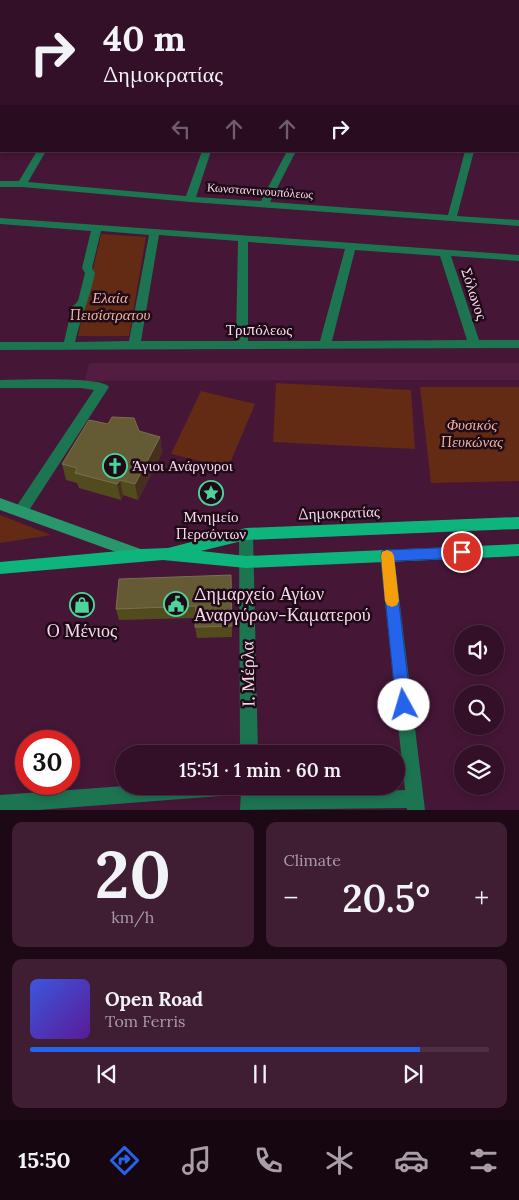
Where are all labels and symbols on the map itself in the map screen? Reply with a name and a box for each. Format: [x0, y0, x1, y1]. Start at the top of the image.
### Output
street label: Κωνσταντινουπόλεως [206, 179, 314, 202]
street label: Σόλωνος [457, 265, 492, 322]
park label: Ελαία Πεισίστρατου [70, 288, 150, 324]
street label: Τριπόλεως [226, 320, 292, 339]
park label: Φυσικός Πευκώνας [441, 415, 504, 451]
church icon: Άγιοι Ανάργυροι [102, 453, 128, 479]
place label: Άγιοι Ανάργυροι [132, 456, 233, 475]
place icon: Μνημείο Περσόντων [198, 480, 224, 506]
street label: Δημοκρατίας [298, 502, 380, 523]
place label: Μνημείο Περσόντων [176, 507, 246, 543]
pin [441, 531, 483, 573]
place label: Δημαρχείο Αγίων Αναργύρων-Καματερού [194, 582, 371, 626]
public building icon: Δημαρχείο Αγίων Αναργύρων-Καματερού [163, 591, 189, 617]
shop icon: Ο Μένιος [69, 592, 95, 618]
place label: Ο Μένιος [47, 619, 117, 642]
street label: Ι. Μέρλα [235, 640, 260, 707]
position arrow [377, 678, 429, 730]
speed limit sign: 30 [15, 730, 80, 795]

